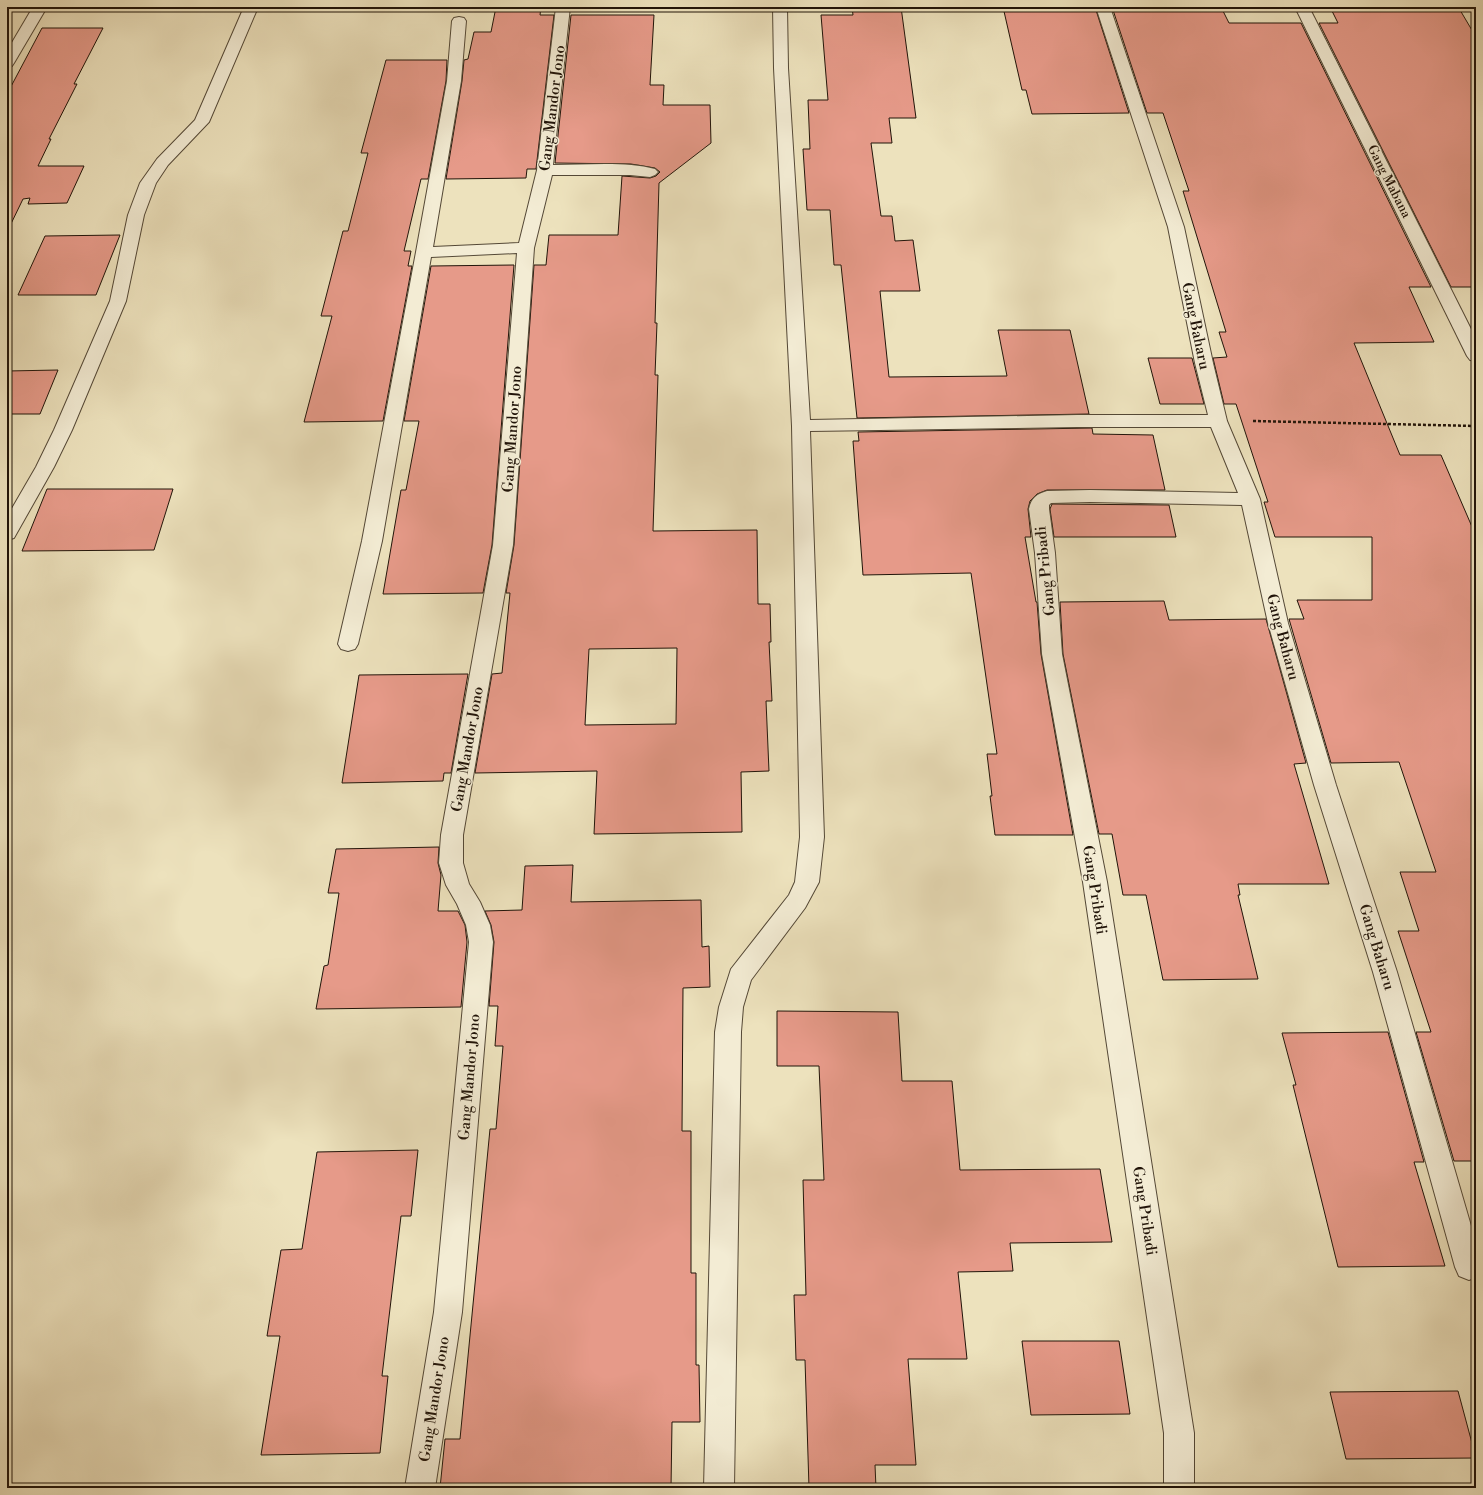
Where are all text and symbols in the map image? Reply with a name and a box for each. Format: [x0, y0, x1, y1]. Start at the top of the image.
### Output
street label: Gang Mandor Jono [535, 44, 570, 172]
street label: Gang Mabana [1364, 142, 1415, 221]
street label: Gang Baharu [1177, 281, 1214, 372]
street label: Gang Mandor Jono [499, 365, 526, 493]
street label: Gang Pribadi [1031, 525, 1060, 617]
street label: Gang Baharu [1262, 592, 1303, 683]
street label: Gang Mandor Jono [447, 685, 488, 813]
street label: Gang Pribadi [1078, 844, 1111, 936]
street label: Gang Baharu [1354, 902, 1399, 993]
street label: Gang Mandor Jono [455, 1013, 484, 1141]
street label: Gang Pribadi [1128, 1165, 1161, 1257]
street label: Gang Mandor Jono [415, 1335, 454, 1463]

